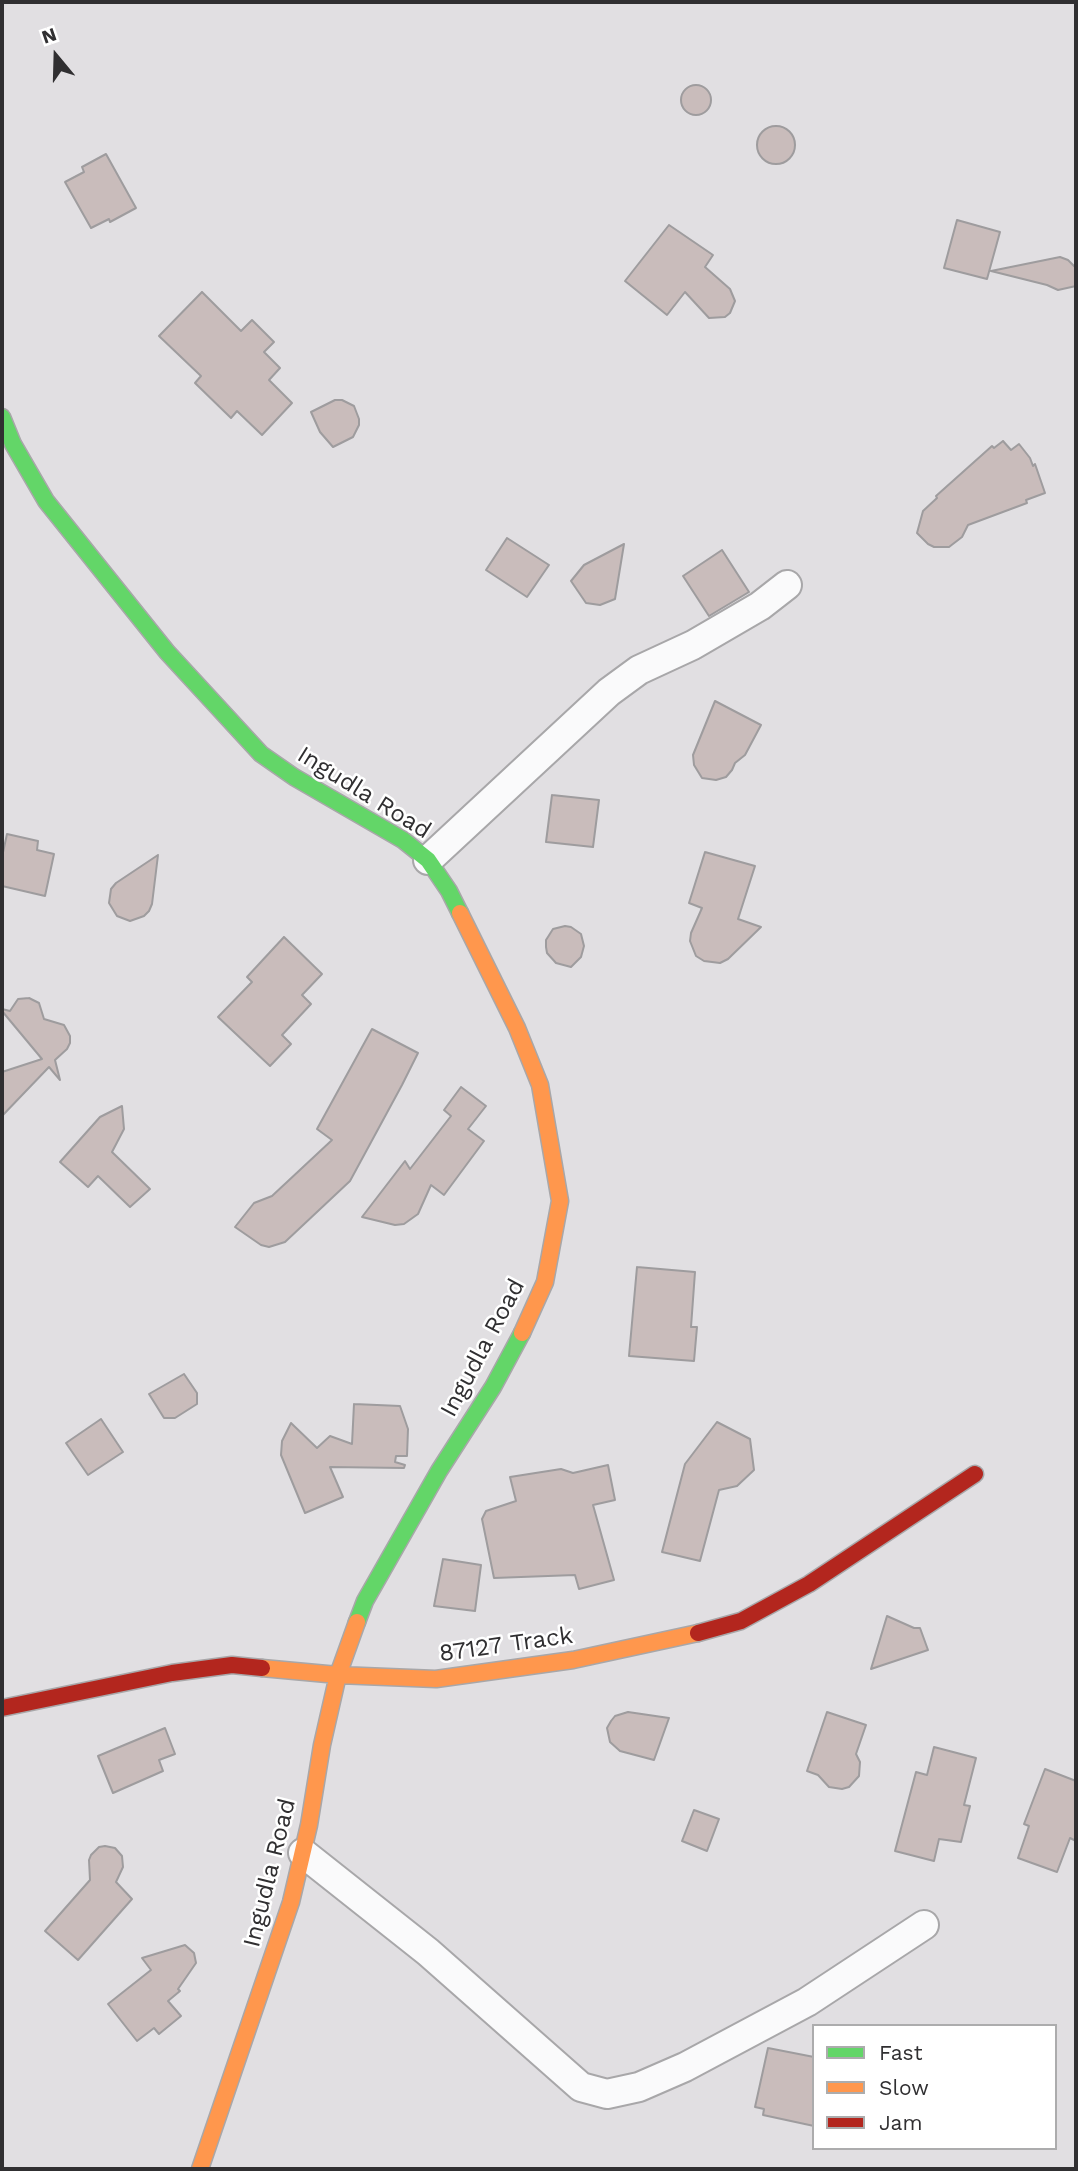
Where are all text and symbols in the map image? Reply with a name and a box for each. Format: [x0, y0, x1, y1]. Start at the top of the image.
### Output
north arrow [21, 21, 91, 91]
text: N [39, 23, 59, 49]
street label: Ingudla Road [292, 740, 436, 846]
street label: Ingudla Road [435, 1274, 531, 1422]
street label: 87127 Track [437, 1621, 575, 1669]
street label: Ingudla Road [238, 1796, 302, 1950]
legend [812, 2024, 1057, 2150]
text: Fast [879, 2040, 923, 2065]
text: Slow [879, 2075, 929, 2100]
text: Jam [879, 2110, 922, 2135]

